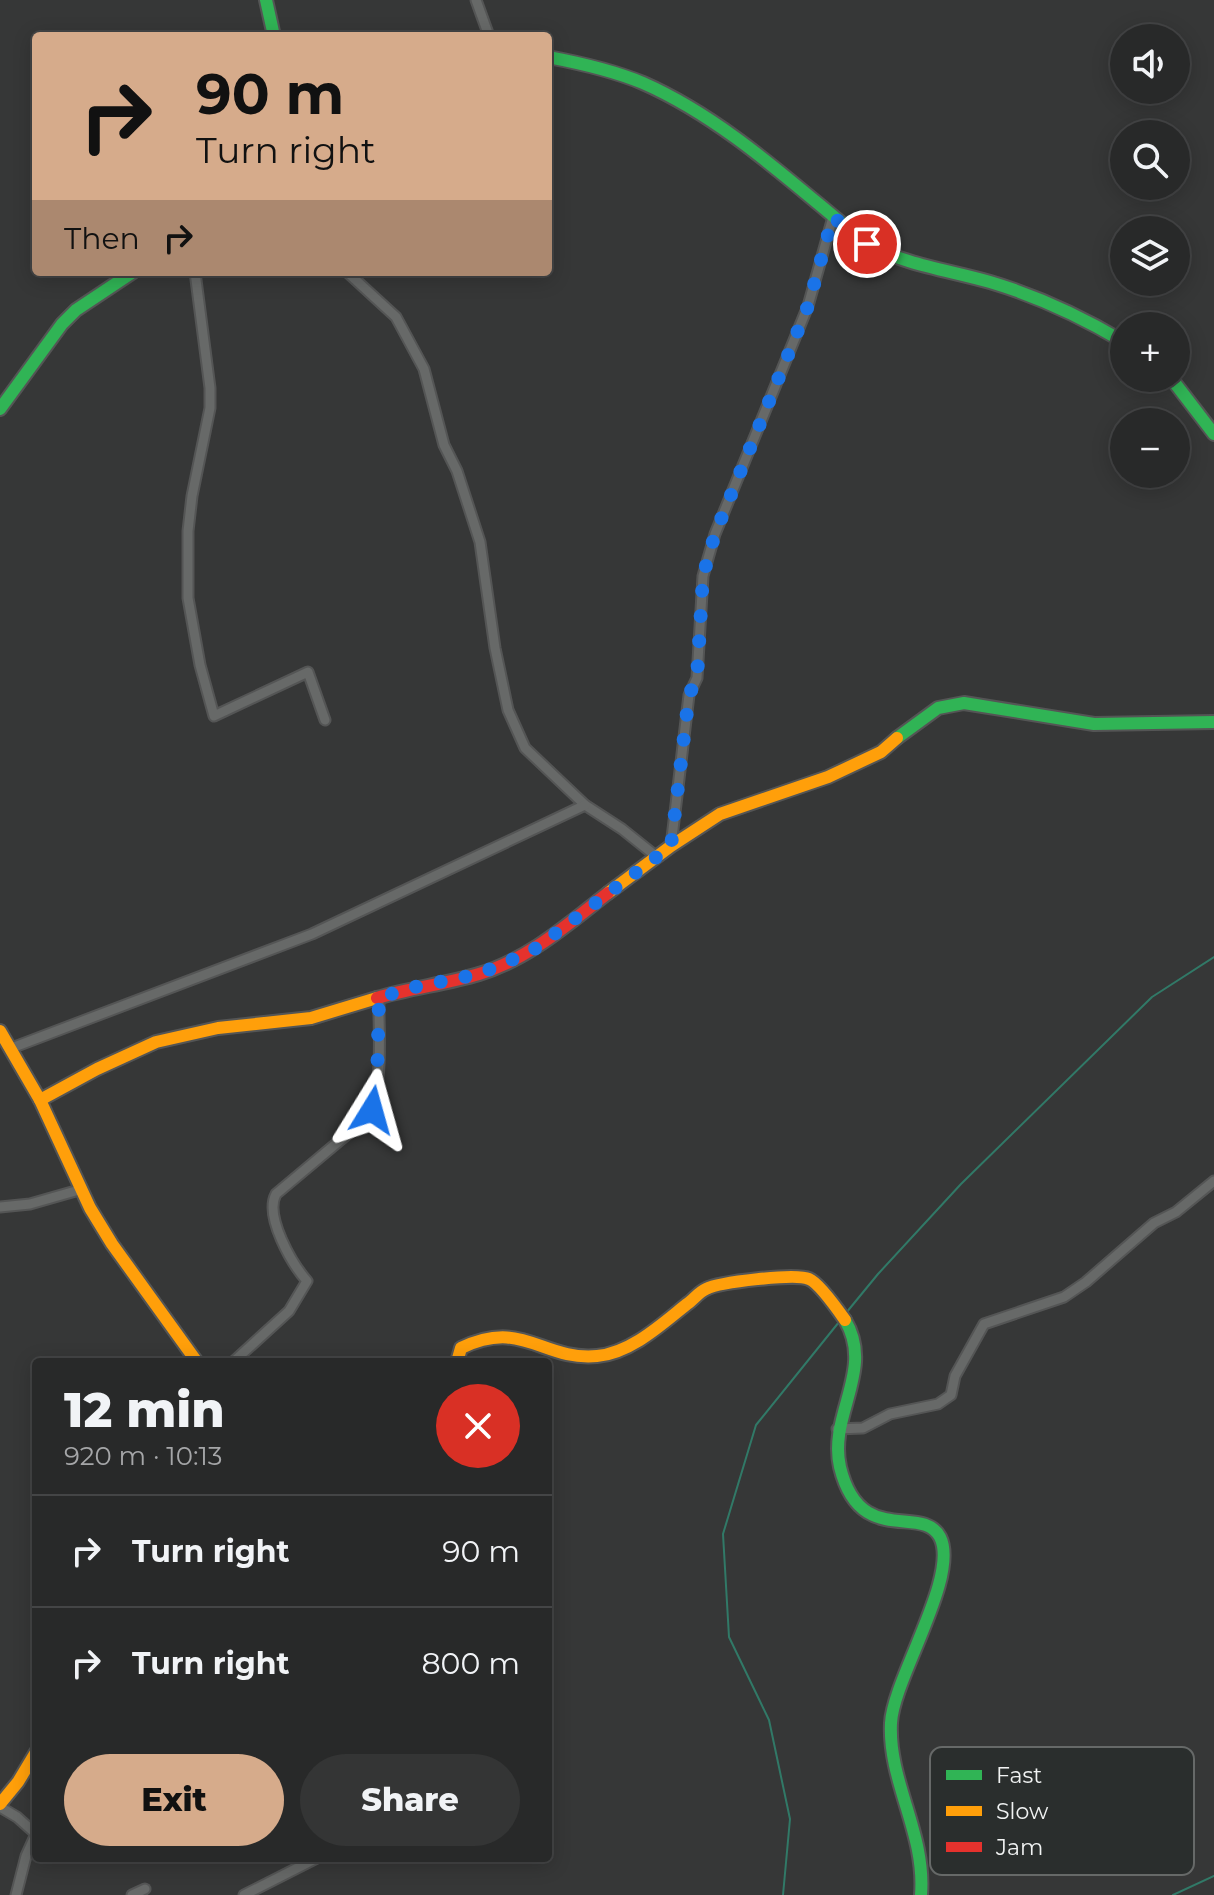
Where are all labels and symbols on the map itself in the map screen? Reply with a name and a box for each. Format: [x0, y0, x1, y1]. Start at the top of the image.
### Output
pin [833, 210, 901, 278]
position arrow [330, 1068, 414, 1152]
legend [930, 1747, 1194, 1875]
text: Fast [996, 1762, 1042, 1789]
text: Slow [996, 1798, 1049, 1825]
text: Jam [995, 1834, 1043, 1861]

